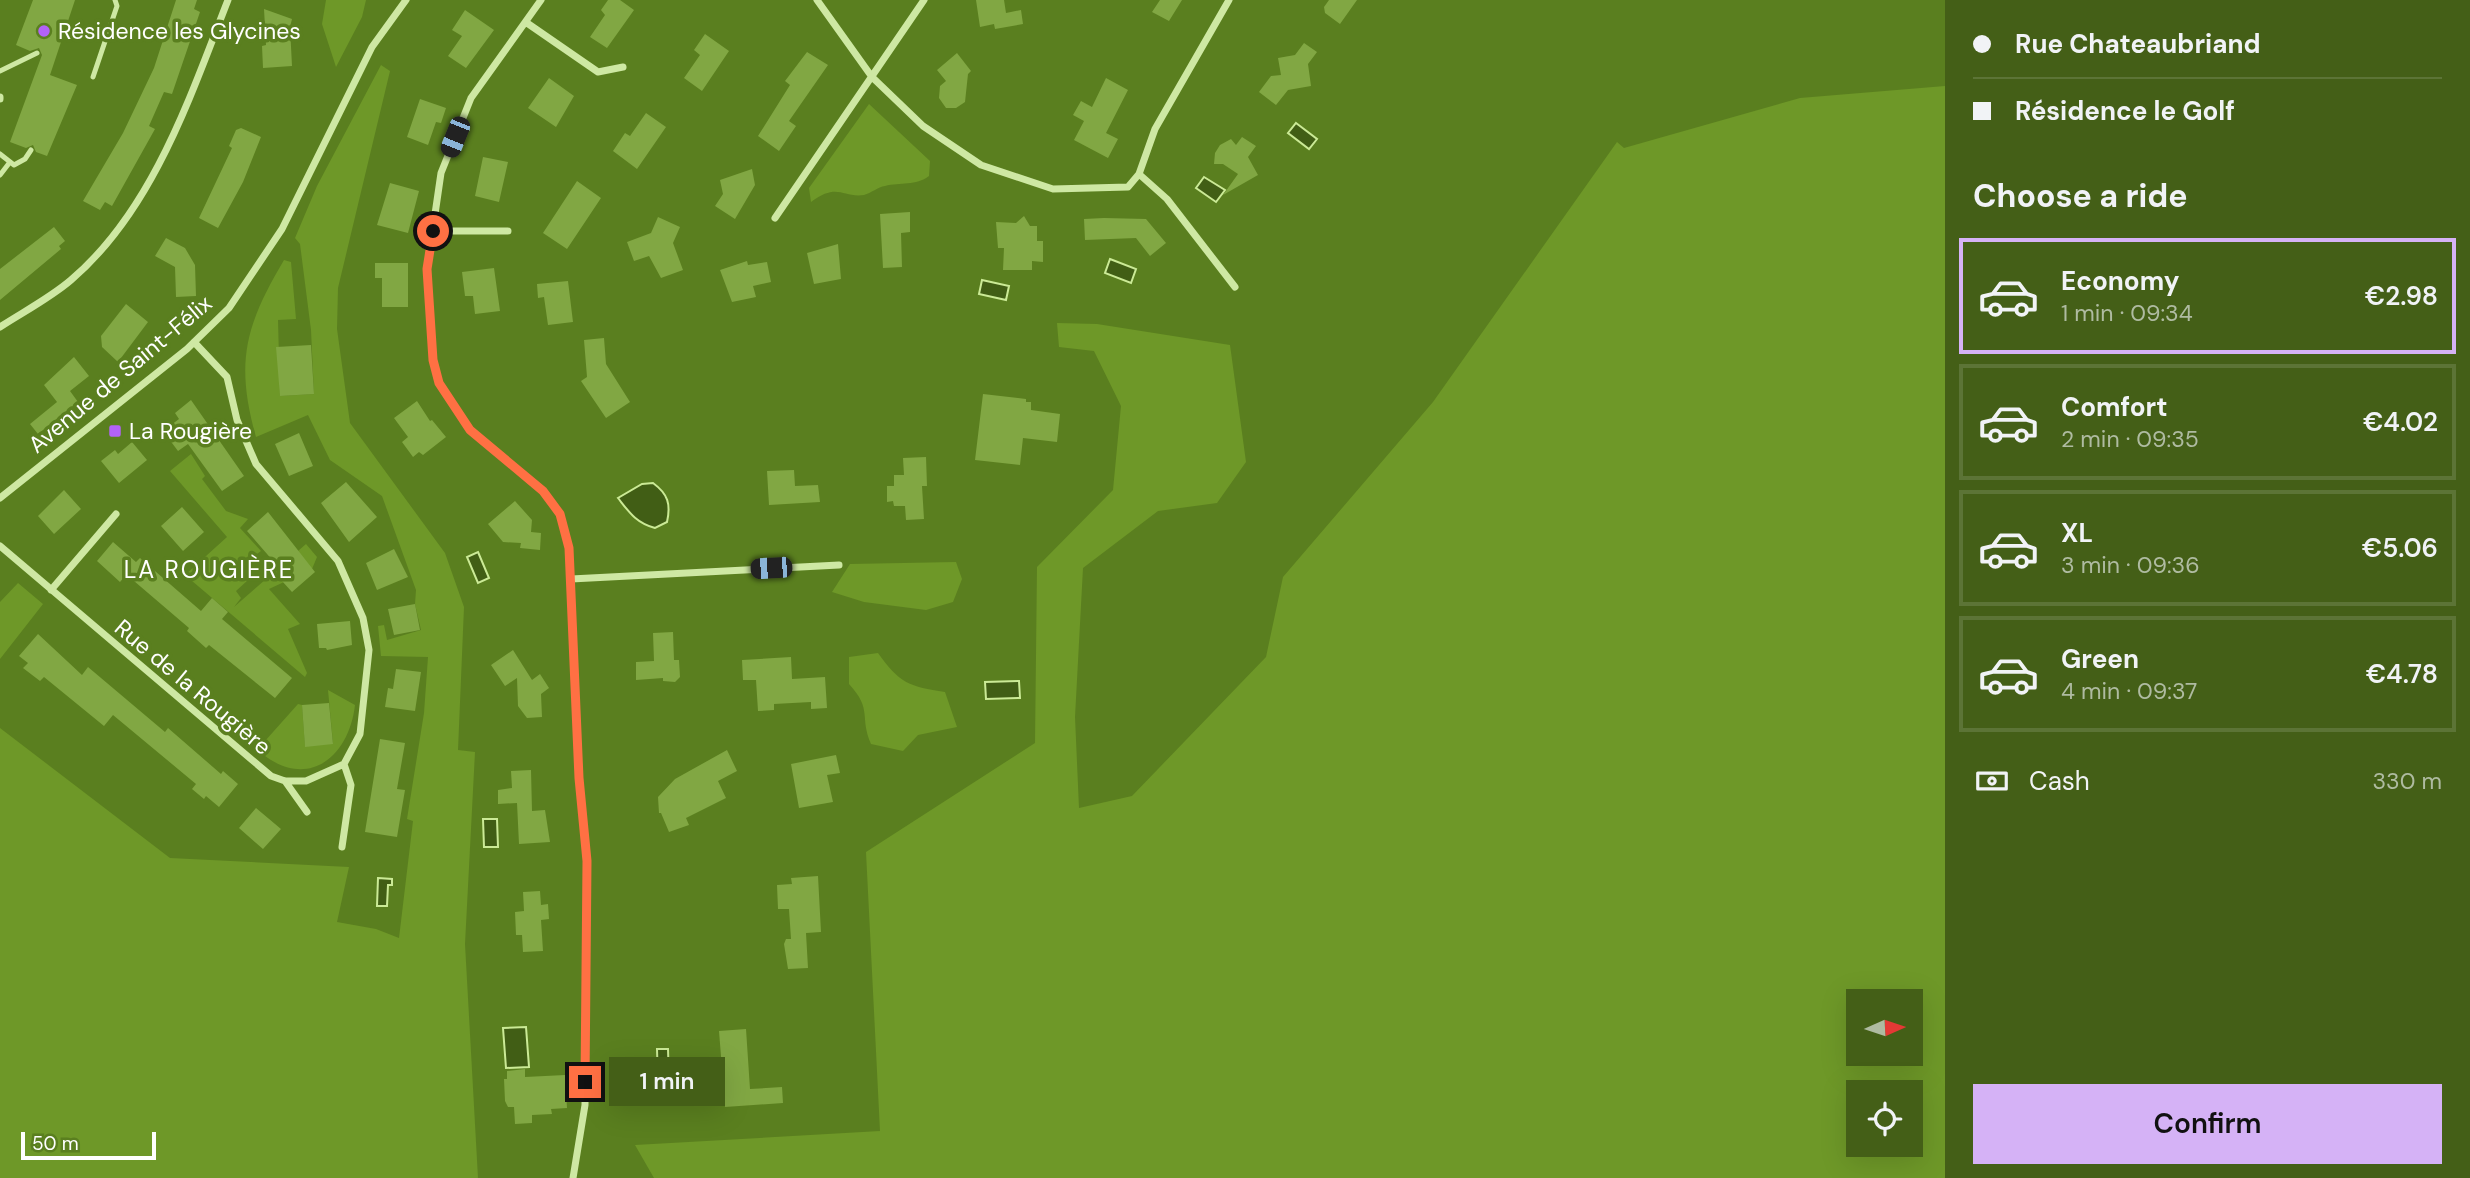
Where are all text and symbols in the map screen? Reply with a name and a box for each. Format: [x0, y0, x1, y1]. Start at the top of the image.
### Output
place label: Résidence les Glycines [58, 16, 301, 46]
marker: Résidence les Glycines [36, 23, 52, 39]
text: Rue Chateaubriand [2015, 27, 2260, 61]
text: Résidence le Golf [2015, 94, 2235, 128]
car [438, 114, 473, 160]
text: Choose a ride [1973, 175, 2188, 217]
route start [417, 215, 449, 247]
text: Economy [2061, 264, 2179, 298]
icon: car [1977, 265, 2040, 328]
text: €2.98 [2365, 279, 2438, 313]
street label: Avenue de Saint-Félix [22, 288, 218, 460]
text: 1 min · 09:34 [2061, 298, 2193, 328]
text: Comfort [2061, 390, 2167, 424]
icon: car [1977, 391, 2040, 454]
text: €4.02 [2363, 405, 2438, 439]
place label: La Rougière [129, 416, 252, 446]
marker: La Rougière [107, 423, 123, 439]
text: 2 min · 09:35 [2061, 424, 2199, 454]
text: XL [2061, 516, 2093, 550]
icon: car [1977, 517, 2040, 580]
text: €5.06 [2362, 531, 2438, 565]
text: 3 min · 09:36 [2061, 550, 2200, 580]
district label: LA ROUGIÈRE [124, 554, 294, 585]
car [750, 556, 793, 580]
street label: Rue de la Rougière [108, 613, 278, 761]
text: Green [2061, 642, 2139, 676]
icon: car [1977, 643, 2040, 706]
text: €4.78 [2366, 657, 2438, 691]
text: 4 min · 09:37 [2061, 676, 2197, 706]
icon: cash [1973, 762, 2011, 800]
text: Cash [2029, 764, 2090, 798]
text: 330 m [2372, 766, 2442, 796]
north arrow [1846, 989, 1923, 1066]
map controls [1846, 989, 1923, 1157]
callout: 1 min [610, 1058, 725, 1106]
route end [569, 1066, 601, 1098]
text: 1 min [640, 1066, 694, 1096]
button: locate [1846, 1080, 1923, 1157]
button: Confirm [1973, 1084, 2442, 1164]
scale bar [21, 1129, 156, 1161]
text: 50 m [32, 1131, 79, 1156]

